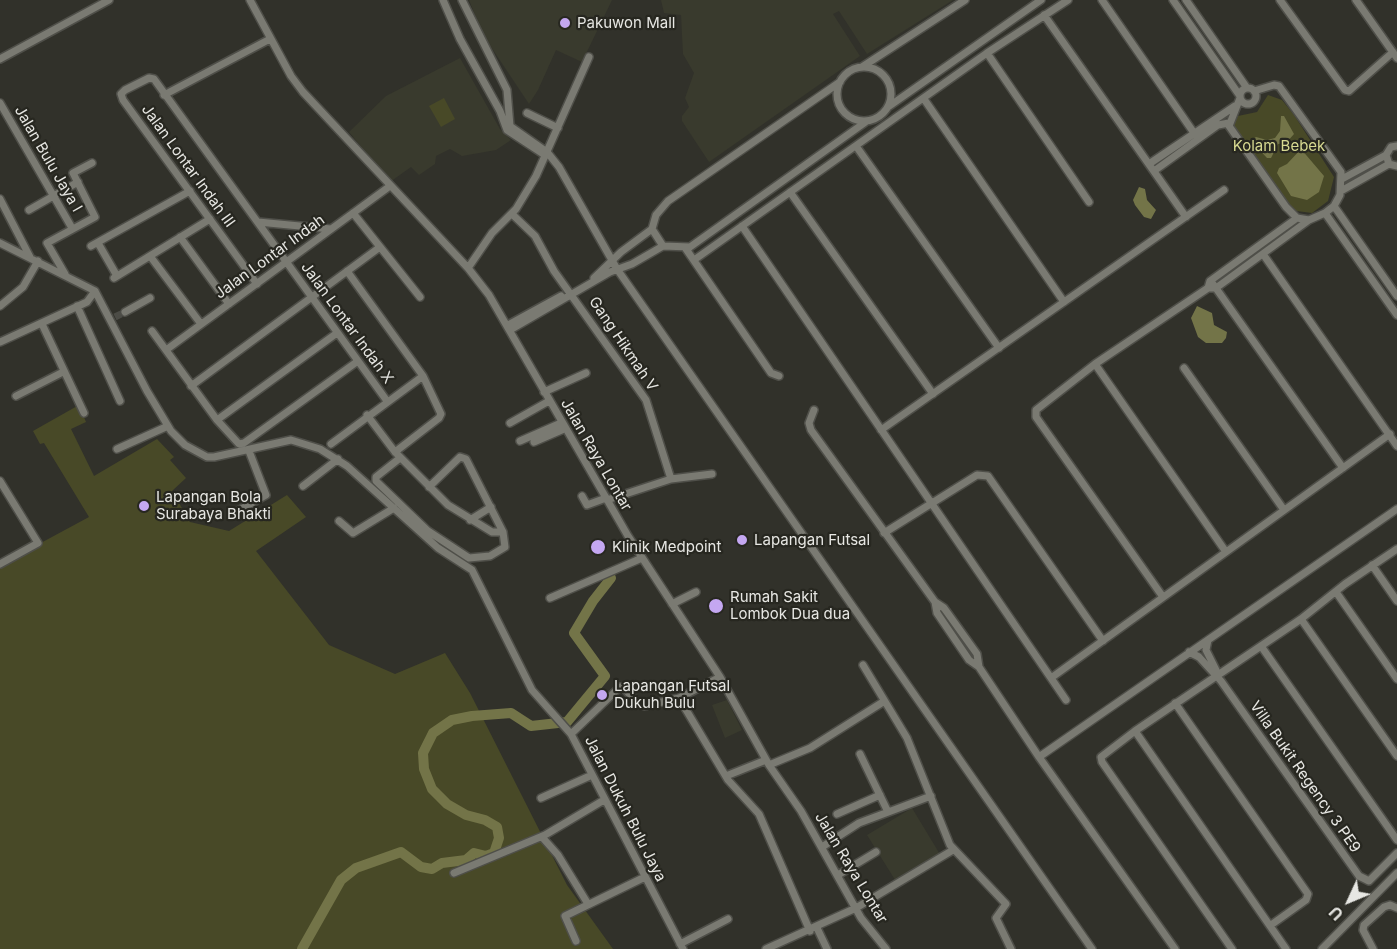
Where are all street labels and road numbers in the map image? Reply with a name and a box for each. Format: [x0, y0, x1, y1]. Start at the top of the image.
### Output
street label: Jalan Lontar Indah III [137, 101, 239, 231]
street label: Jalan Bulu Jaya I [10, 103, 86, 215]
street label: Jalan Lontar Indah [212, 211, 328, 303]
street label: Jalan Lontar Indah X [297, 259, 397, 387]
street label: Gang Hikmah V [585, 293, 661, 395]
street label: Jalan Raya Lontar [557, 396, 635, 514]
street label: Villa Bukit Regency 3 PE9 [1246, 698, 1364, 856]
street label: Jalan Dukuh Bulu Jaya [580, 733, 670, 885]
street label: Jalan Raya Lontar [811, 809, 891, 927]

